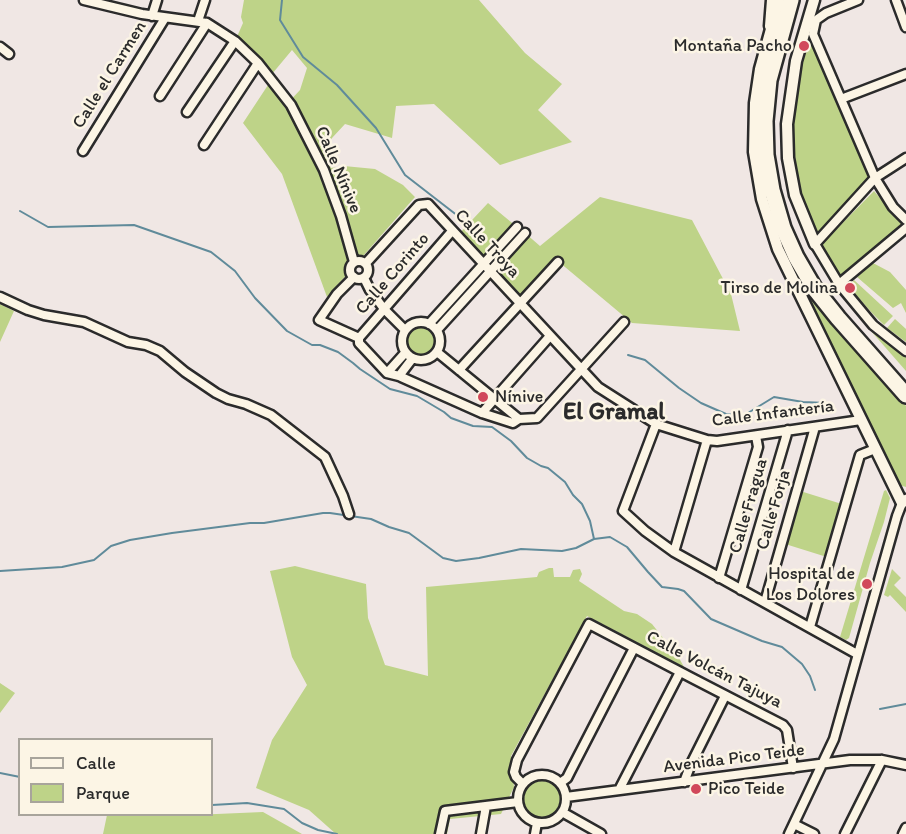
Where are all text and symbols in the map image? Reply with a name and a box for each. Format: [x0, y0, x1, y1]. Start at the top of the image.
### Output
street label: Calle el Carmen [68, 17, 152, 133]
place label: Montaña Pacho [673, 35, 792, 57]
marker: Montaña Pacho [797, 39, 811, 53]
street label: Calle Nínive [310, 123, 366, 217]
street label: Calle Troya [450, 205, 524, 283]
street label: Calle Corinto [351, 229, 435, 319]
place label: Tirso de Molina [720, 277, 838, 299]
marker: Tirso de Molina [843, 281, 857, 295]
place label: Nínive [495, 386, 543, 408]
marker: Nínive [476, 390, 490, 404]
street label: Calle Infantería [711, 396, 835, 432]
district label: El Gramal [563, 399, 665, 427]
street label: Calle Fragua [725, 456, 773, 556]
street label: Calle Forja [752, 468, 796, 552]
place label: Hospital de Los Dolores [766, 563, 855, 606]
marker: Hospital de Los Dolores [860, 577, 874, 591]
street label: Calle Volcán Tajuya [642, 626, 786, 714]
legend [18, 738, 213, 816]
street label: Avenida Pico Teide [662, 740, 806, 778]
text: Calle [76, 752, 116, 774]
place label: Pico Teide [708, 778, 785, 800]
text: Parque [76, 782, 130, 804]
marker: Pico Teide [689, 782, 703, 796]

